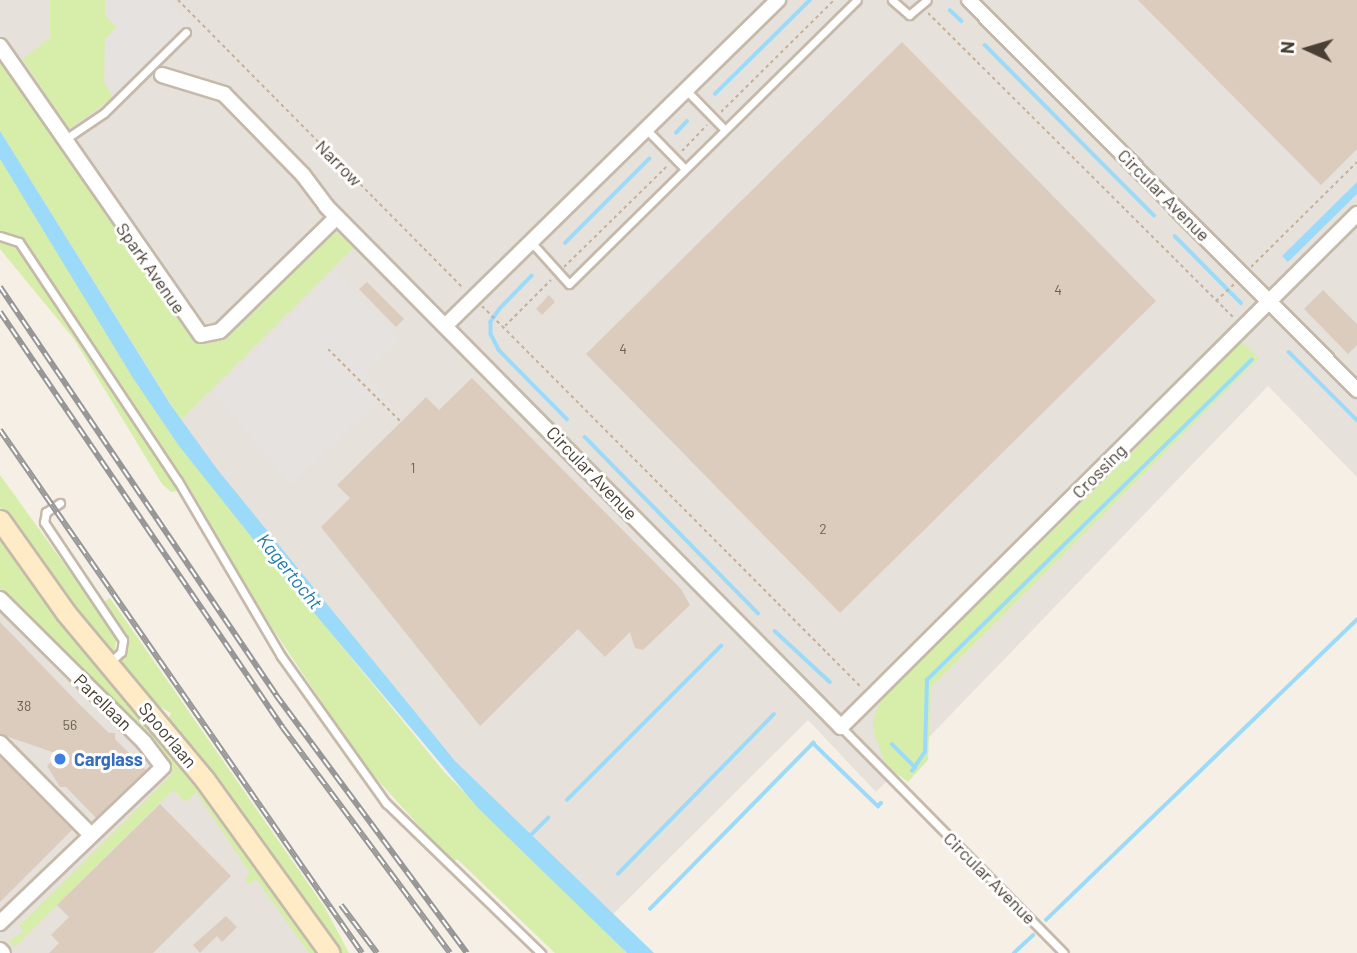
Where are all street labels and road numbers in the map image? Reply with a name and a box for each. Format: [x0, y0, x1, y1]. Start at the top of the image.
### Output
street label: Narrow [311, 135, 367, 191]
street label: Circular Avenue [1113, 144, 1215, 246]
street label: Spark Avenue [112, 218, 190, 318]
street label: Circular Avenue [542, 422, 642, 524]
street label: Crossing [1067, 439, 1131, 503]
street label: Parellaan [70, 669, 136, 735]
street label: Spoorlaan [134, 698, 202, 772]
street label: Circular Avenue [939, 827, 1041, 929]

